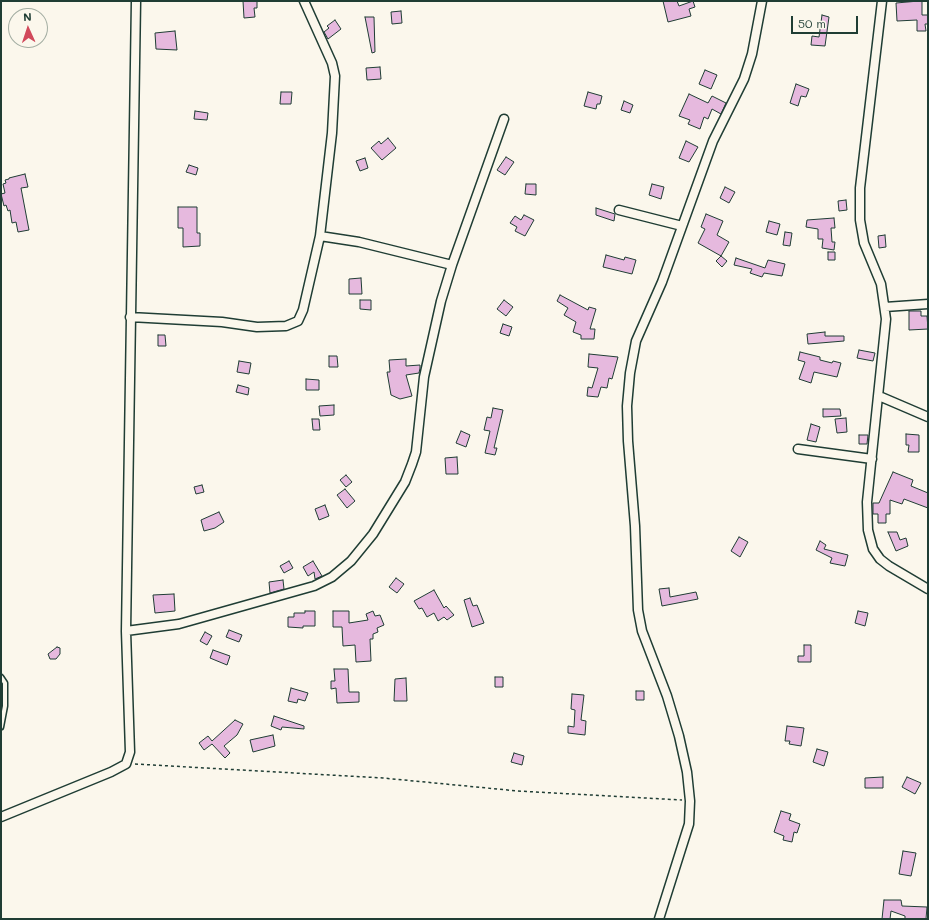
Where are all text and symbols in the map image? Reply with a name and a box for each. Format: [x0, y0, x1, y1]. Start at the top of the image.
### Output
north arrow [8, 8, 48, 48]
scale bar [793, 8, 860, 34]
text: N [23, 9, 32, 24]
text: 50 m [798, 15, 826, 31]

